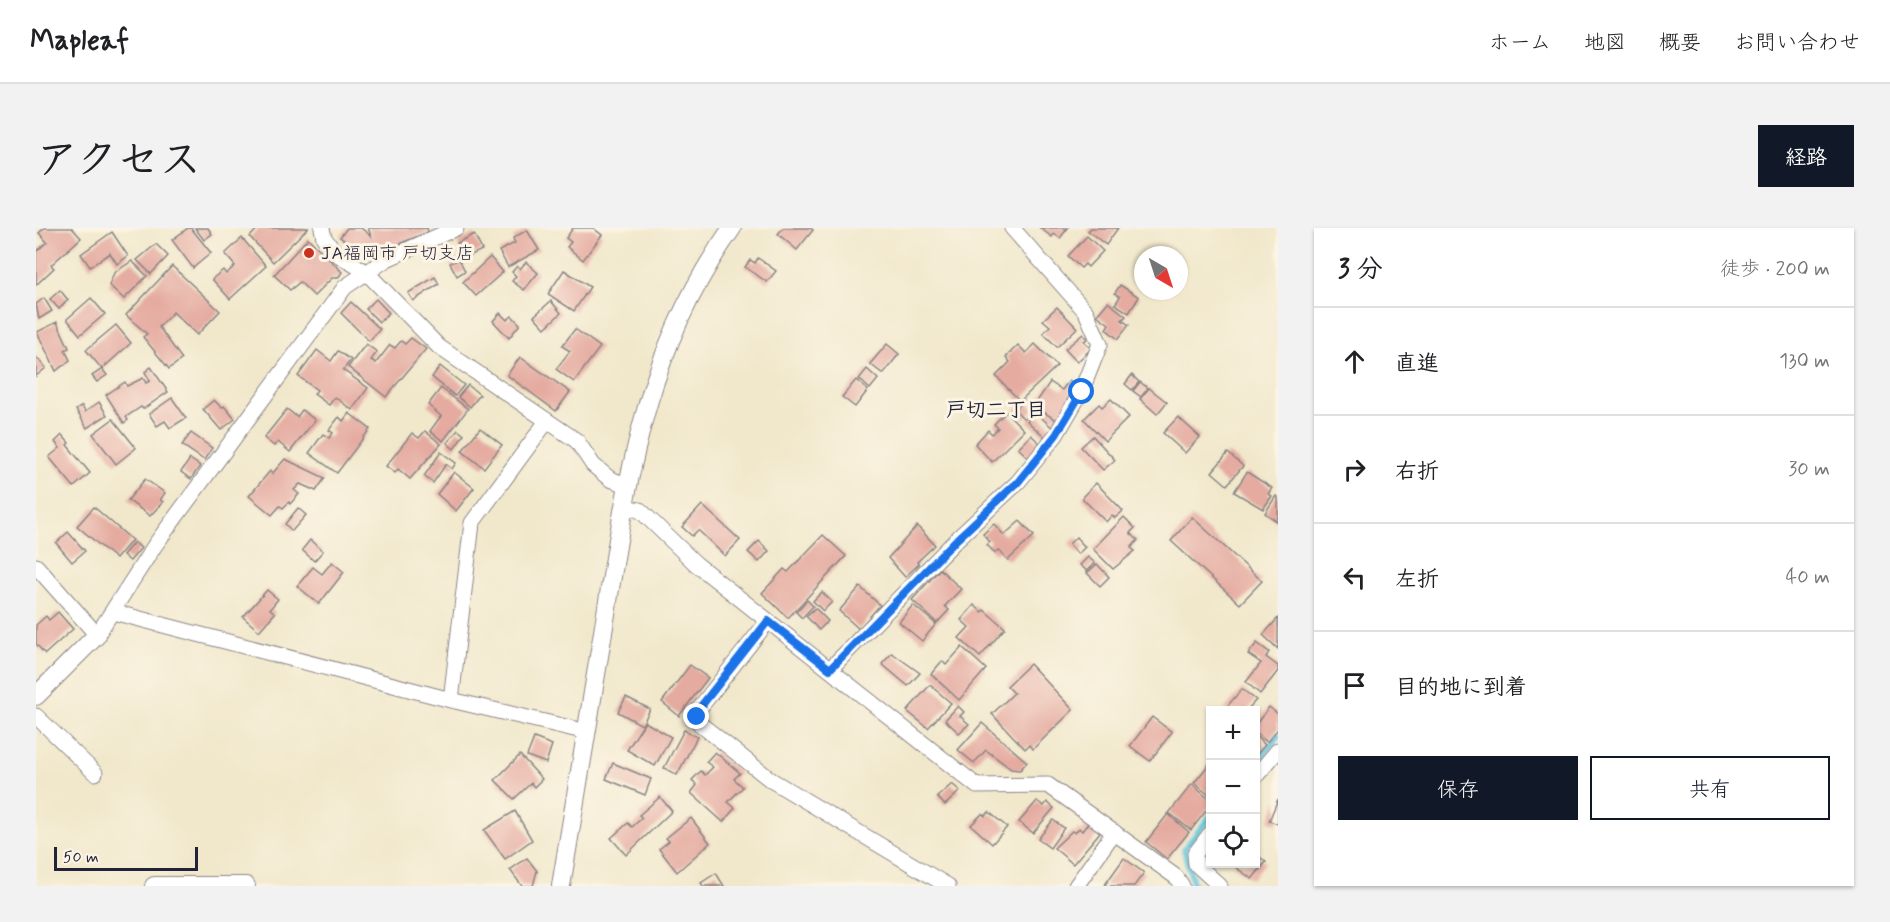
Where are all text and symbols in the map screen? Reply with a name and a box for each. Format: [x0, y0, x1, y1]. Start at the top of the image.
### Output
text: Mapleaf [30, 23, 129, 60]
text: ホーム [1489, 29, 1551, 57]
text: 地図 [1584, 29, 1626, 57]
text: 概要 [1659, 29, 1701, 57]
text: お問い合わせ [1734, 29, 1860, 57]
button: 経路 [1758, 125, 1854, 187]
text: アクセス [36, 134, 201, 189]
place label: JA福岡市 戸切支店 [321, 242, 474, 266]
marker: JA福岡市 戸切支店 [302, 246, 316, 260]
north arrow [1134, 246, 1188, 300]
text: 3 分 [1338, 253, 1383, 287]
text: 徒歩 · 200 m [1720, 256, 1830, 283]
icon: ahead [1338, 345, 1371, 378]
text: 130 m [1779, 348, 1830, 375]
text: 直進 [1395, 350, 1439, 378]
route start [1068, 378, 1094, 404]
district label: 戸切二丁目 [946, 397, 1046, 424]
icon: right [1338, 453, 1371, 486]
text: 30 m [1788, 456, 1830, 483]
text: 右折 [1395, 458, 1439, 486]
icon: left [1338, 561, 1371, 594]
text: 40 m [1786, 564, 1830, 591]
text: 左折 [1395, 566, 1439, 594]
icon: arrive [1338, 669, 1371, 702]
text: 目的地に到着 [1395, 674, 1527, 702]
route end [683, 703, 709, 729]
map controls [1206, 706, 1260, 868]
button: + [1206, 706, 1260, 760]
button: 保存 [1338, 756, 1578, 820]
button: 共有 [1590, 756, 1830, 820]
button: − [1206, 760, 1260, 814]
button: locate [1206, 814, 1260, 868]
scale bar [54, 844, 198, 872]
text: 50 m [63, 847, 99, 868]

